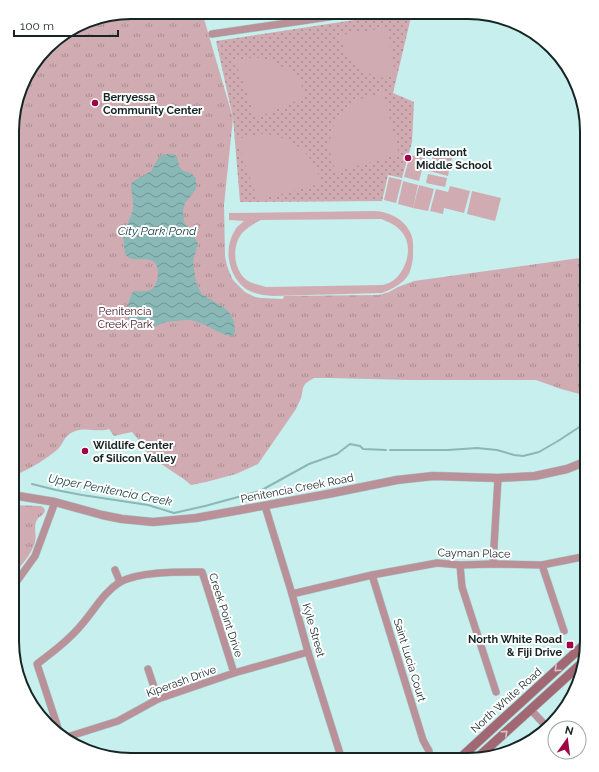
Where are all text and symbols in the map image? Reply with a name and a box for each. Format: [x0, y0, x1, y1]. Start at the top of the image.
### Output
scale bar [14, 12, 118, 38]
text: 100 m [20, 19, 54, 33]
place label: Berryessa Community Center [103, 91, 203, 117]
marker: Berryessa Community Center [90, 98, 100, 108]
place label: Piedmont Middle School [416, 146, 492, 172]
marker: Piedmont Middle School [403, 153, 413, 163]
water label: City Park Pond [118, 224, 197, 238]
park label: Penitencia Creek Park [97, 305, 153, 331]
place label: Wildlife Center of Silicon Valley [93, 439, 176, 465]
marker: Wildlife Center of Silicon Valley [80, 446, 90, 456]
water label: Upper Penitencia Creek [47, 471, 174, 509]
street label: Penitencia Creek Road [239, 471, 355, 506]
street label: Cayman Place [437, 546, 511, 561]
street label: Creek Point Drive [206, 572, 245, 659]
street label: Kyle Street [300, 602, 327, 659]
street label: Saint Lucia Court [391, 617, 428, 704]
place label: North White Road & Fiji Drive [468, 633, 562, 659]
marker: North White Road & Fiji Drive [565, 640, 575, 650]
street label: Kiperash Drive [144, 663, 218, 700]
one-way arrow [554, 664, 562, 672]
street label: North White Road [468, 665, 545, 736]
north arrow [547, 720, 587, 760]
text: N [564, 723, 575, 738]
one-way arrow [501, 731, 508, 738]

